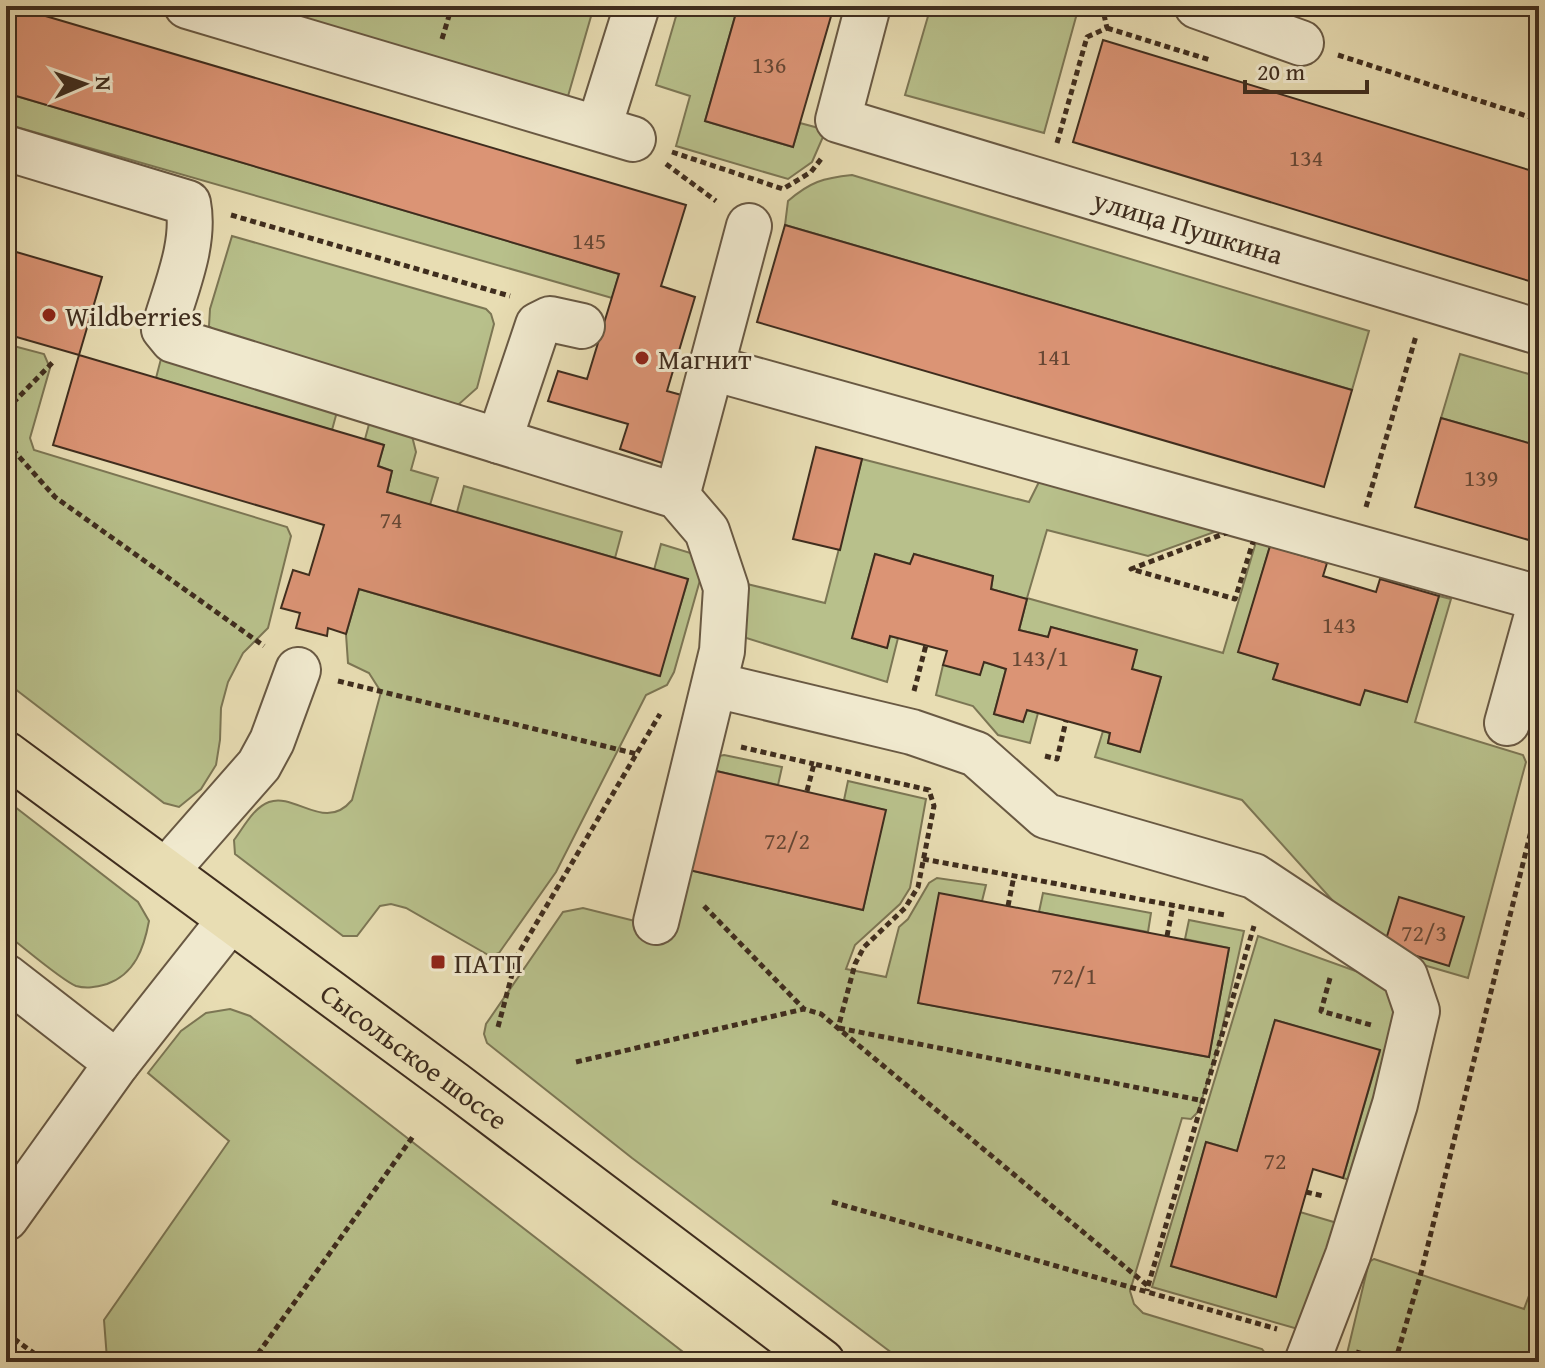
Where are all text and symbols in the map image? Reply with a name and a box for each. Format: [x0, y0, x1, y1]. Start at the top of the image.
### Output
north arrow [44, 44, 124, 124]
scale bar [1245, 44, 1367, 94]
house number: 136 [752, 47, 786, 82]
text: 20 m [1257, 54, 1305, 89]
text: N [88, 75, 120, 91]
house number: 134 [1289, 140, 1323, 175]
street label: улица Пушкина [1088, 178, 1289, 274]
house number: 145 [572, 223, 606, 258]
place label: Wildberries [65, 295, 202, 336]
marker: Wildberries [40, 306, 58, 324]
place label: Магнит [658, 338, 752, 379]
house number: 141 [1037, 339, 1071, 374]
marker: Магнит [633, 349, 651, 367]
house number: 139 [1464, 460, 1498, 495]
house number: 74 [379, 502, 403, 537]
house number: 143 [1322, 607, 1356, 642]
house number: 143/1 [1011, 640, 1069, 675]
house number: 72/2 [764, 823, 810, 858]
house number: 72/3 [1401, 915, 1447, 950]
place label: ПАТП [454, 942, 523, 983]
marker: ПАТП [429, 953, 447, 971]
house number: 72/1 [1051, 958, 1097, 993]
street label: Сысольское шоссе [313, 972, 517, 1139]
house number: 72 [1263, 1143, 1287, 1178]

